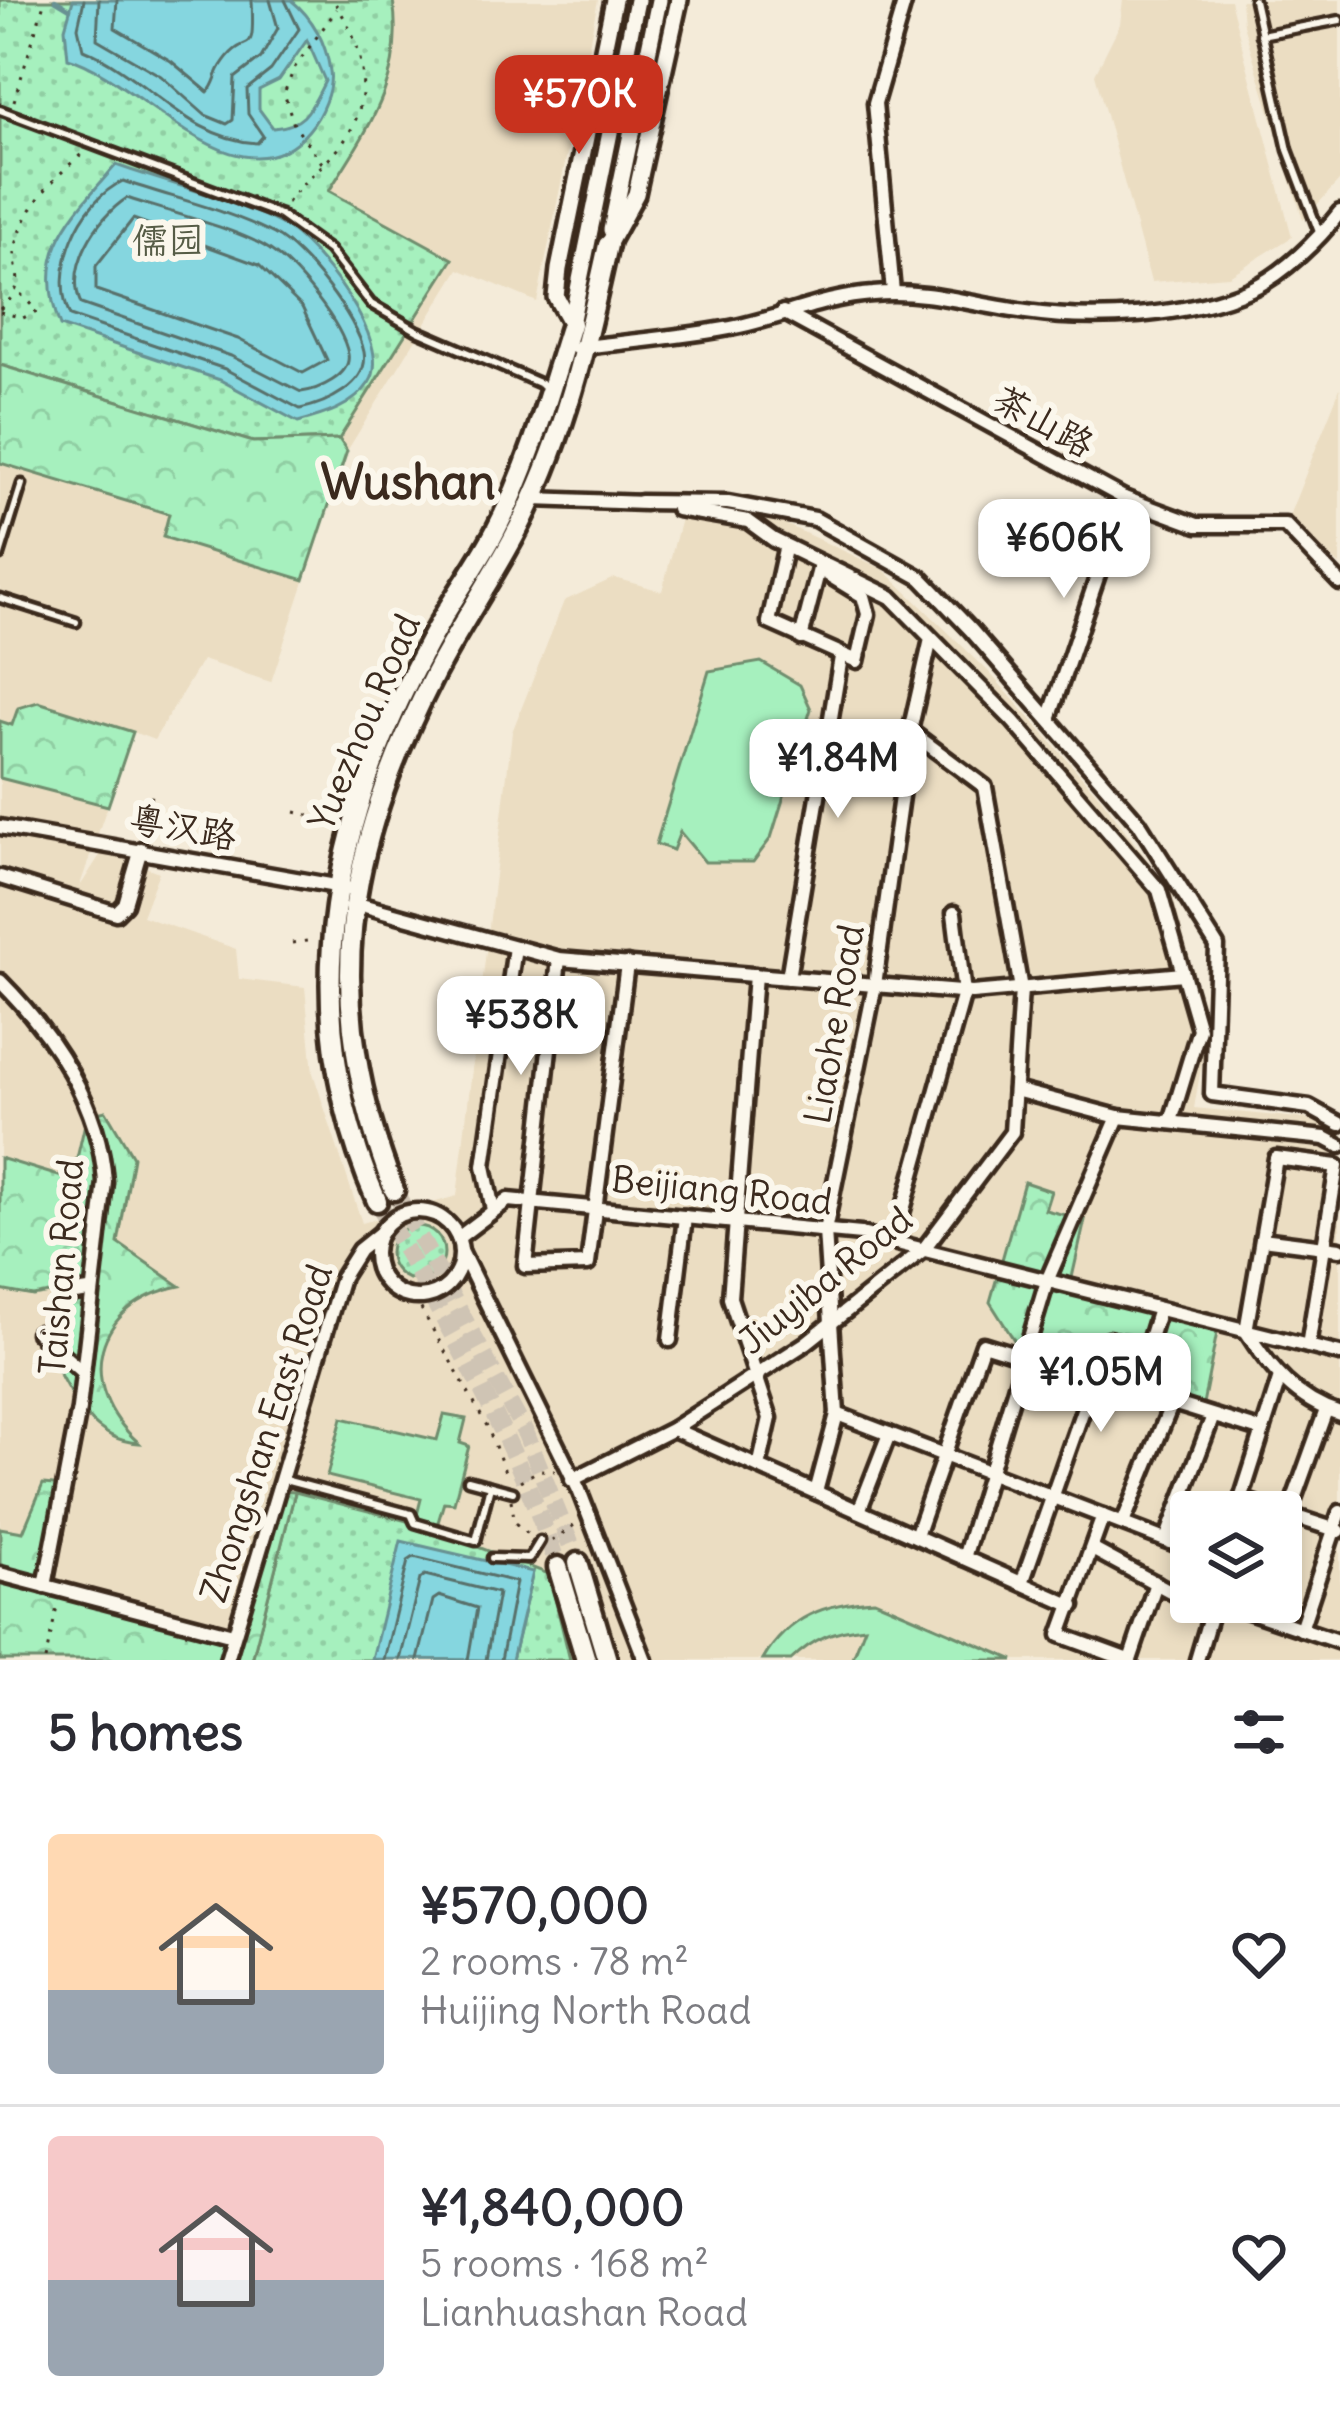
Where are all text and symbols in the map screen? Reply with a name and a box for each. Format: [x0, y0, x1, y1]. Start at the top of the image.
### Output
pin: ¥570K [495, 55, 663, 157]
text: ¥570K [522, 69, 636, 118]
park label: 儒园 [132, 218, 204, 263]
street label: 茶山路 [986, 376, 1102, 467]
district label: Wushan [320, 452, 496, 512]
pin: ¥606K [980, 499, 1148, 601]
text: ¥606K [1005, 513, 1123, 562]
street label: Yuezhou Road [299, 607, 430, 837]
pin: ¥1.84M [740, 719, 936, 821]
text: ¥1.84M [776, 733, 900, 782]
street label: 粤汉路 [126, 796, 240, 859]
street label: Liaohe Road [795, 921, 874, 1127]
pin: ¥538K [437, 976, 605, 1078]
text: ¥538K [464, 990, 578, 1039]
street label: Taishan Road [30, 1157, 93, 1377]
street label: Beijiang Road [609, 1157, 835, 1224]
street label: Jiuyiba Road [730, 1197, 921, 1364]
street label: Zhongshan East Road [191, 1259, 342, 1608]
pin: ¥1.05M [1003, 1333, 1199, 1435]
text: ¥1.05M [1038, 1347, 1164, 1396]
map controls [1170, 1491, 1302, 1623]
button: layers [1170, 1491, 1302, 1623]
icon: filters [1226, 1699, 1292, 1765]
text: 5 homes [48, 1700, 243, 1764]
text: ¥570,000 [420, 1873, 649, 1937]
icon: home [144, 1882, 288, 2026]
icon: heart [1226, 1921, 1292, 1987]
text: 2 rooms · 78 m² [420, 1937, 689, 1986]
text: Huijing North Road [420, 1986, 751, 2035]
text: ¥1,840,000 [420, 2175, 685, 2239]
icon: home [144, 2184, 288, 2328]
icon: heart [1226, 2223, 1292, 2289]
text: 5 rooms · 168 m² [420, 2239, 709, 2288]
text: Lianhuashan Road [420, 2288, 748, 2337]

